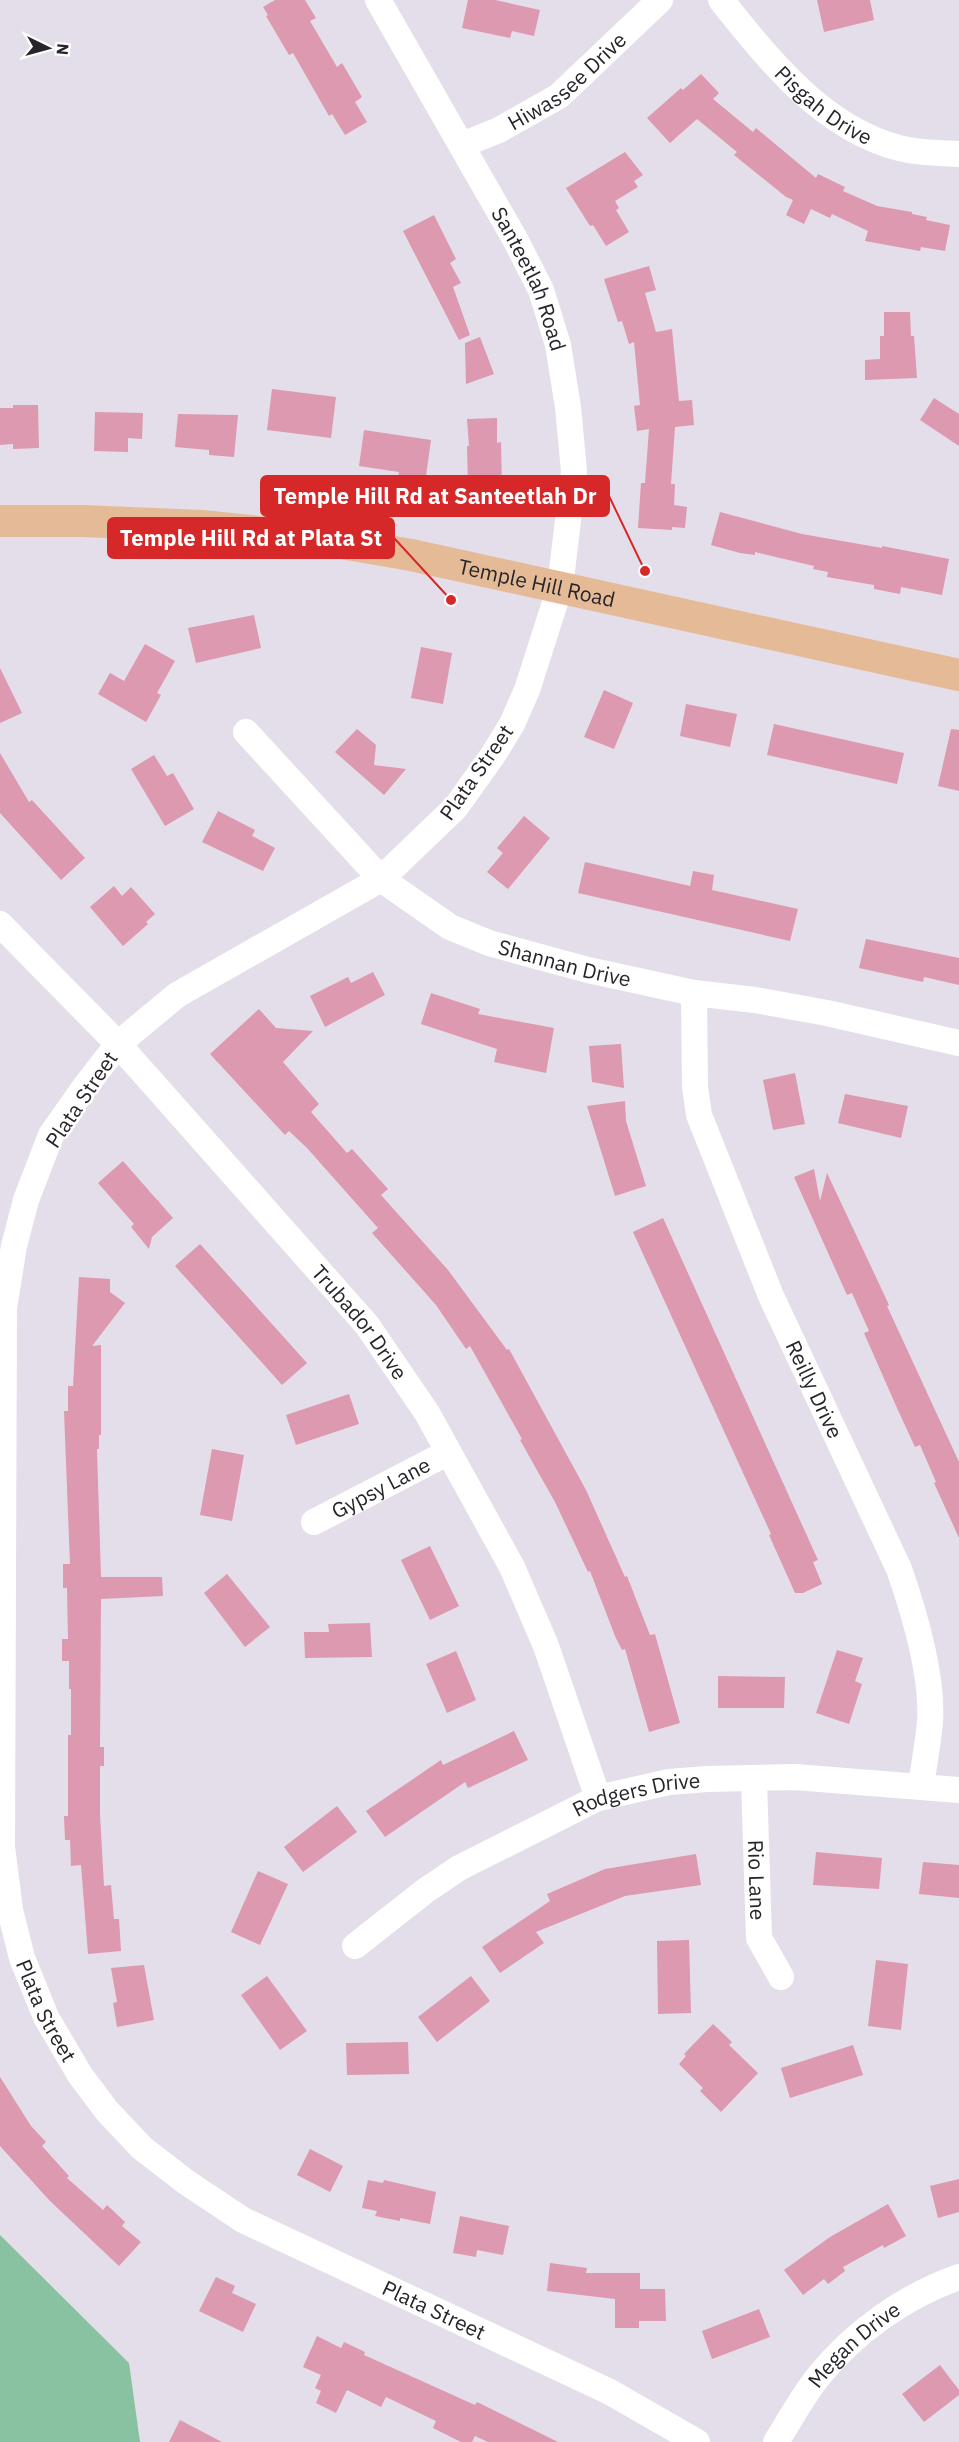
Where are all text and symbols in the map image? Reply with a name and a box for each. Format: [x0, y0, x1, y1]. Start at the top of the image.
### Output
north arrow [18, 18, 78, 78]
street label: Hiwassee Drive [502, 26, 632, 136]
text: N [52, 43, 73, 56]
street label: Pisgah Drive [769, 59, 877, 151]
street label: Santeetlah Road [485, 202, 573, 354]
callout: Temple Hill Rd at Santeetlah Dr [261, 476, 609, 516]
text: Temple Hill Rd at Santeetlah Dr [273, 481, 597, 510]
callout: Temple Hill Rd at Plata St [108, 518, 394, 558]
text: Temple Hill Rd at Plata St [120, 523, 382, 552]
street label: Temple Hill Road [456, 552, 618, 613]
street label: Plata Street [433, 719, 519, 825]
street label: Shannan Drive [495, 932, 634, 993]
street label: Plata Street [38, 1045, 124, 1153]
street label: Trubador Drive [306, 1258, 414, 1385]
street label: Reilly Drive [780, 1336, 850, 1443]
street label: Gypsy Lane [326, 1450, 435, 1525]
street label: Rodgers Drive [567, 1766, 701, 1823]
street label: Rio Lane [742, 1839, 772, 1921]
street label: Plata Street [10, 1955, 83, 2067]
street label: Plata Street [378, 2273, 490, 2346]
street label: Megan Drive [801, 2295, 905, 2393]

